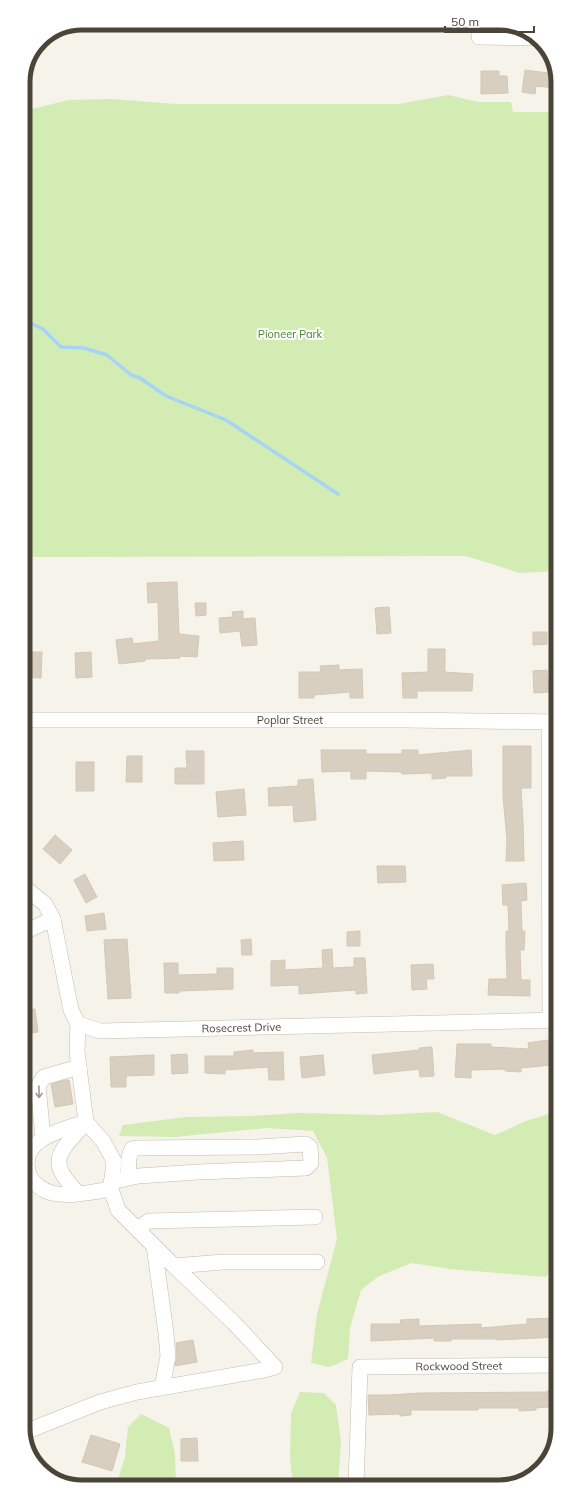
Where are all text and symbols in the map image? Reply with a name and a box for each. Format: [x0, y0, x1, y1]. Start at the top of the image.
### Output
scale bar [445, 8, 534, 34]
text: 50 m [451, 14, 479, 29]
park label: Pioneer Park [258, 327, 323, 341]
street label: Poplar Street [257, 713, 323, 727]
street label: Rosecrest Drive [202, 1020, 281, 1036]
one-way arrow [35, 1085, 43, 1098]
street label: Rockwood Street [415, 1359, 503, 1373]

